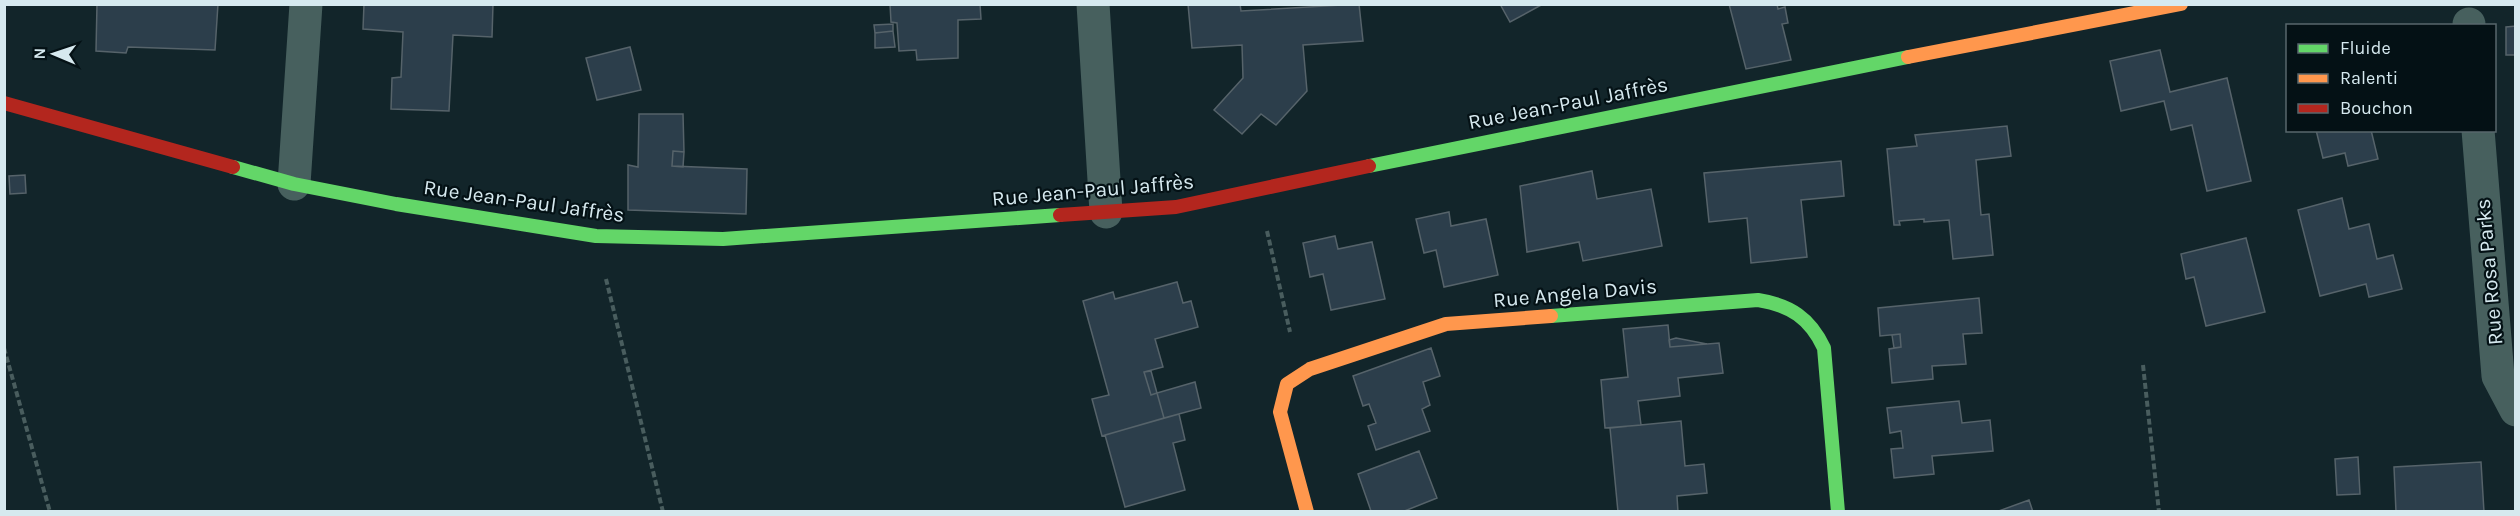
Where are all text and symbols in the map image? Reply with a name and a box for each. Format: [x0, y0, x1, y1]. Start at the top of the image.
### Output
north arrow [24, 24, 84, 84]
legend [2286, 24, 2496, 132]
text: Fluide [2340, 37, 2391, 59]
text: N [30, 47, 49, 60]
text: Ralenti [2340, 67, 2398, 89]
street label: Rue Jean-Paul Jaffrès [1466, 72, 1670, 134]
text: Bouchon [2340, 97, 2413, 119]
street label: Rue Jean-Paul Jaffrès [991, 169, 1195, 211]
street label: Rue Jean-Paul Jaffrès [422, 175, 626, 227]
street label: Rue Rosa Parks [2471, 198, 2507, 346]
street label: Rue Angela Davis [1492, 274, 1658, 312]

